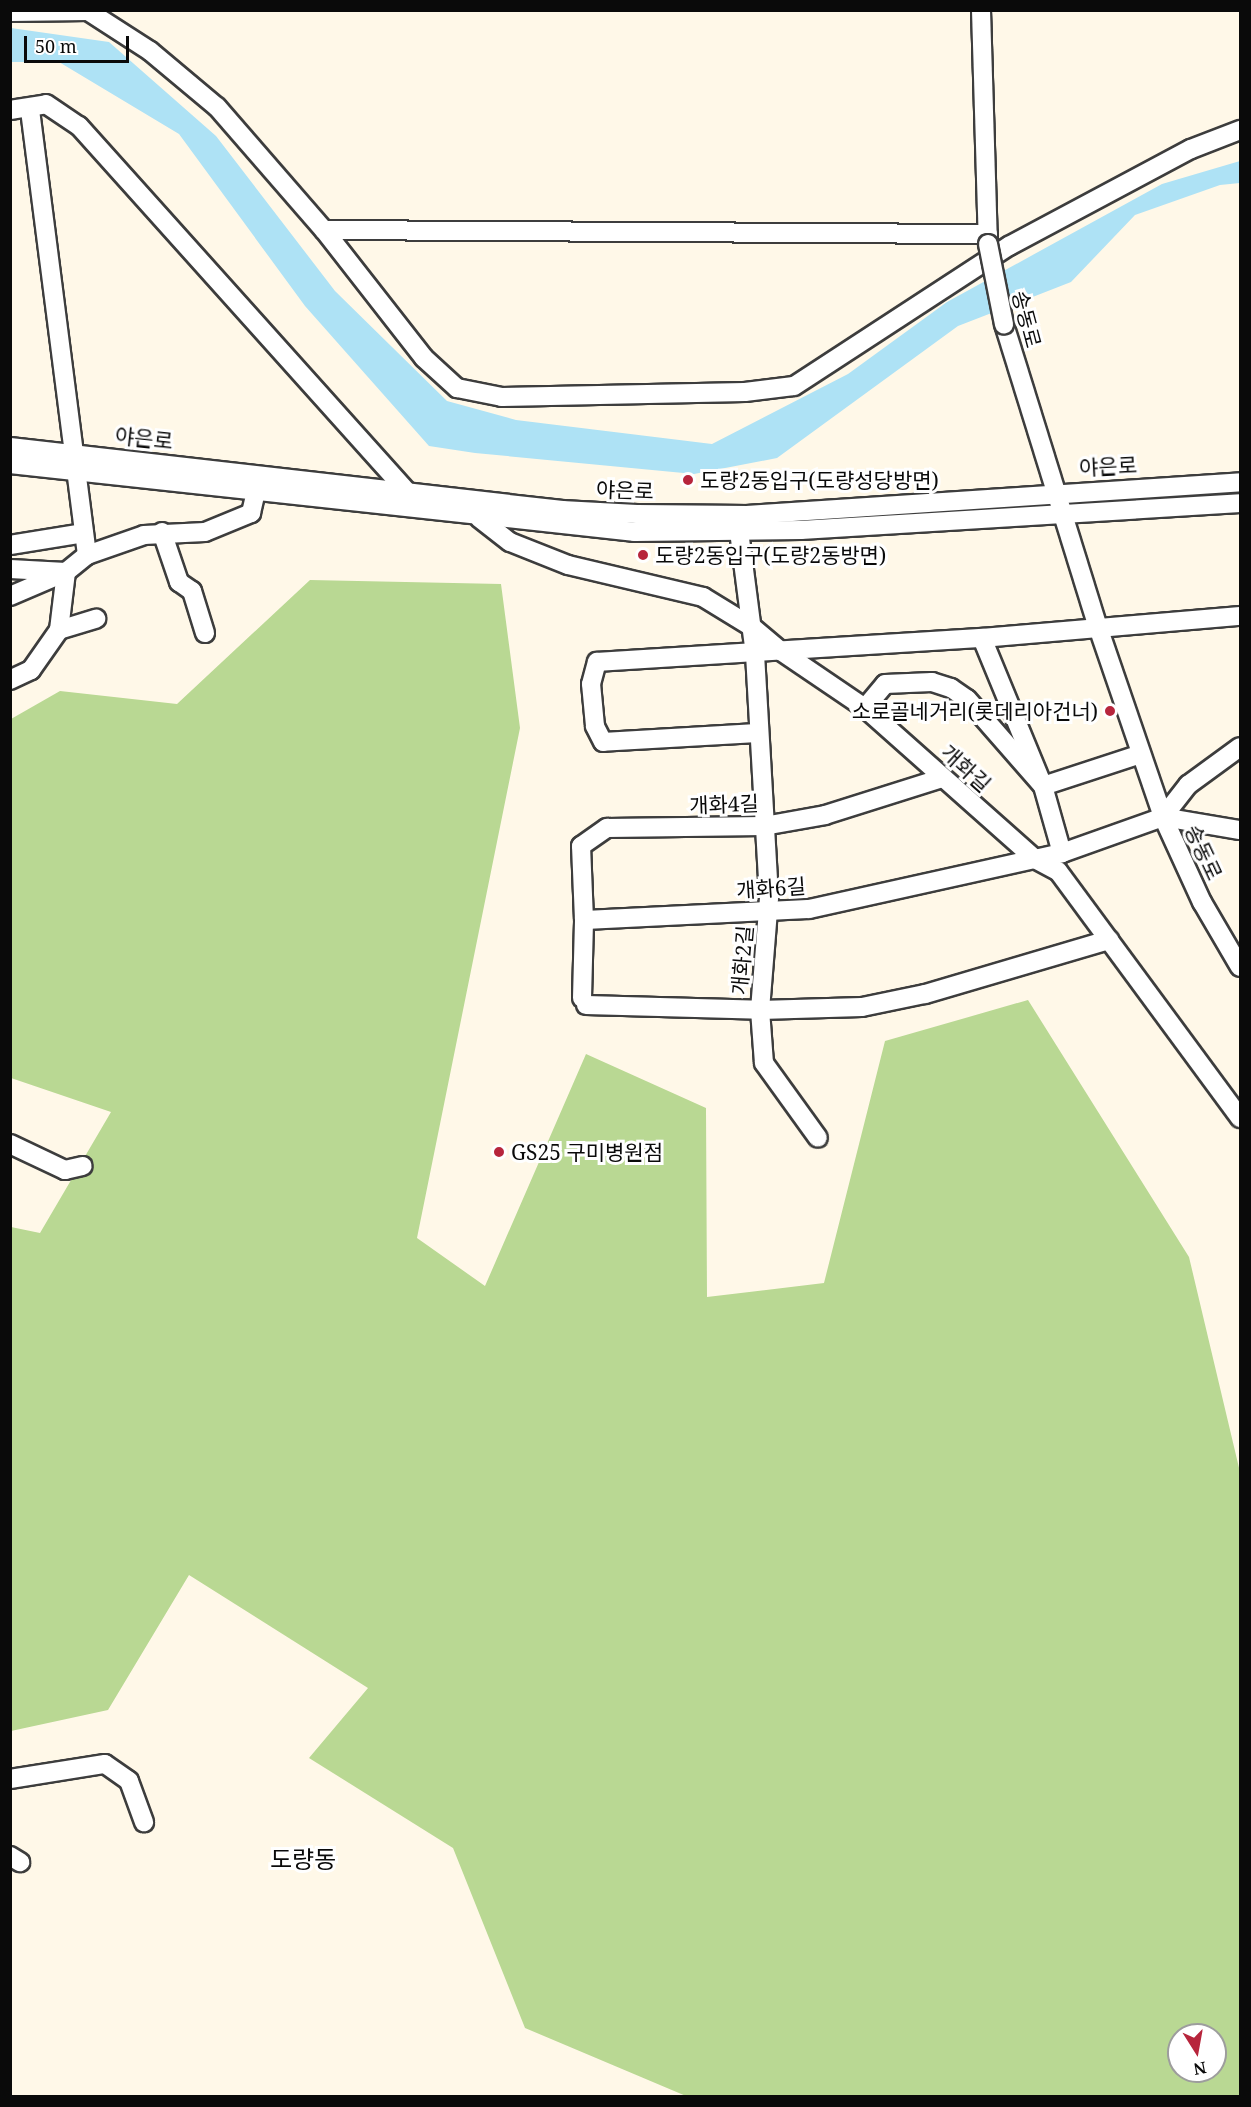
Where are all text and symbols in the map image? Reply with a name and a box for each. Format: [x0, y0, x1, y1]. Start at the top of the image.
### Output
scale bar [27, 24, 132, 62]
text: 50 m [35, 34, 77, 58]
street label: 송동로 [1007, 288, 1047, 350]
street label: 야은로 [114, 422, 174, 454]
street label: 야은로 [1078, 452, 1138, 480]
place label: 도량2동입구(도량성당방면) [700, 467, 939, 493]
marker: 도량2동입구(도량성당방면) [681, 473, 695, 487]
street label: 야은로 [596, 476, 654, 504]
place label: 도량2동입구(도량2동방면) [655, 542, 886, 568]
marker: 도량2동입구(도량2동방면) [636, 548, 650, 562]
place label: 소로골네거리(롯데리아건너) [852, 698, 1098, 724]
marker: 소로골네거리(롯데리아건너) [1103, 704, 1117, 718]
street label: 개화길 [936, 739, 996, 797]
street label: 개화4길 [689, 790, 759, 818]
street label: 송동로 [1180, 820, 1228, 884]
street label: 개화6길 [735, 873, 807, 903]
street label: 개화2길 [726, 924, 758, 996]
place label: GS25 구미병원점 [511, 1139, 663, 1165]
marker: GS25 구미병원점 [492, 1145, 506, 1159]
district label: 도량동 [270, 1845, 336, 1873]
north arrow [1167, 2023, 1227, 2083]
text: N [1192, 2057, 1208, 2081]

